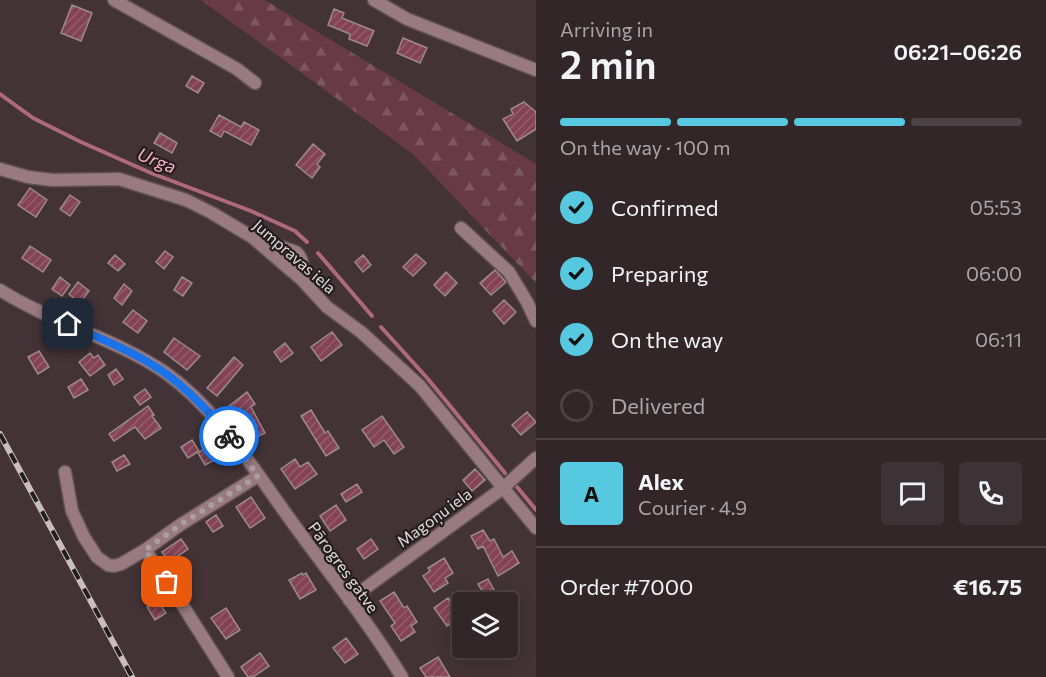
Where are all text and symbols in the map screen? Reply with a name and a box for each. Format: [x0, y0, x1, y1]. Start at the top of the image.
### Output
text: Arriving in [560, 17, 653, 41]
text: 06:21–06:26 [893, 38, 1022, 65]
text: 2 min [560, 39, 657, 87]
text: On the way · 100 m [560, 135, 730, 159]
water label: Urga [135, 142, 179, 178]
icon: check [560, 191, 593, 224]
text: Confirmed [611, 194, 718, 221]
text: 05:53 [970, 195, 1022, 219]
street label: Jumpravas iela [250, 215, 340, 297]
icon: check [560, 257, 593, 290]
text: Preparing [611, 260, 708, 287]
text: 06:00 [966, 261, 1022, 285]
pin [42, 298, 93, 349]
icon: home [51, 307, 84, 340]
icon: check [560, 323, 593, 356]
text: On the way [611, 326, 723, 353]
text: 06:11 [975, 327, 1022, 351]
text: Delivered [611, 392, 705, 419]
courier [199, 406, 259, 466]
icon: bike [213, 420, 246, 453]
button: chat [881, 462, 944, 525]
button: phone [959, 462, 1022, 525]
text: Alex [638, 468, 684, 495]
text: A [584, 480, 599, 507]
street label: Magoņu iela [393, 484, 476, 552]
text: Courier · 4.9 [638, 495, 747, 519]
street label: Pārogres gatve [305, 518, 383, 616]
pin [141, 556, 192, 607]
icon: bag [150, 565, 183, 598]
text: Order #7000 [560, 573, 693, 600]
text: €16.75 [953, 573, 1022, 600]
map controls [452, 592, 518, 658]
button: layers [452, 592, 518, 658]

